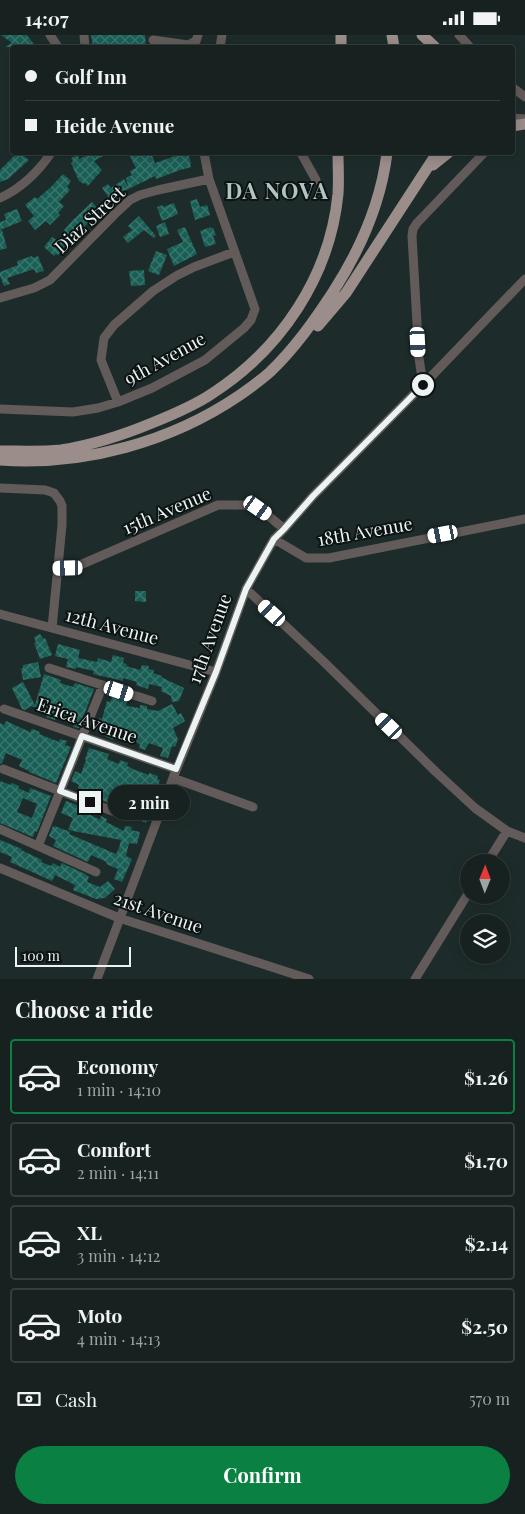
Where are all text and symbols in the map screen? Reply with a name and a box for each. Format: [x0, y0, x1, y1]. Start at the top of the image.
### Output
text: 14:07 [25, 5, 69, 31]
text: Golf Inn [55, 63, 127, 89]
text: Heide Avenue [55, 112, 174, 138]
district label: DA NOVA [225, 175, 329, 205]
street label: Diaz Street [49, 180, 130, 258]
street label: 9th Avenue [120, 326, 209, 390]
car [409, 327, 426, 357]
route start [412, 374, 434, 396]
street label: 15th Avenue [119, 481, 215, 540]
car [241, 493, 274, 523]
street label: 18th Avenue [315, 511, 414, 551]
car [426, 524, 459, 544]
car [52, 560, 83, 576]
street label: 17th Avenue [182, 590, 236, 687]
car [255, 597, 288, 629]
street label: 12th Avenue [63, 602, 161, 650]
car [102, 679, 135, 703]
street label: Erica Avenue [34, 692, 141, 748]
car [372, 710, 405, 742]
callout: 2 min [108, 785, 190, 819]
route end [79, 791, 101, 813]
text: 2 min [128, 792, 170, 813]
north arrow [460, 854, 510, 904]
map controls [460, 854, 510, 964]
street label: 21st Avenue [111, 886, 206, 938]
button: layers [460, 914, 510, 964]
scale bar [15, 944, 131, 967]
text: 100 m [22, 946, 60, 965]
text: Choose a ride [15, 994, 153, 1024]
text: Economy [77, 1053, 158, 1079]
icon: car [17, 1054, 62, 1099]
text: $1.26 [464, 1064, 508, 1090]
text: 1 min · 14:10 [77, 1079, 161, 1100]
text: Comfort [77, 1136, 151, 1162]
icon: car [17, 1137, 62, 1182]
text: $1.70 [464, 1147, 508, 1173]
text: 2 min · 14:11 [77, 1162, 159, 1183]
text: XL [77, 1219, 102, 1245]
icon: car [17, 1220, 62, 1265]
text: $2.14 [465, 1230, 508, 1256]
text: 3 min · 14:12 [77, 1245, 161, 1266]
text: Moto [77, 1302, 122, 1328]
icon: car [17, 1303, 62, 1348]
text: $2.50 [461, 1313, 508, 1339]
text: 4 min · 14:13 [77, 1328, 160, 1349]
icon: cash [15, 1385, 43, 1413]
text: Cash [55, 1386, 97, 1412]
text: 570 m [469, 1388, 510, 1409]
button: Confirm [15, 1446, 510, 1504]

